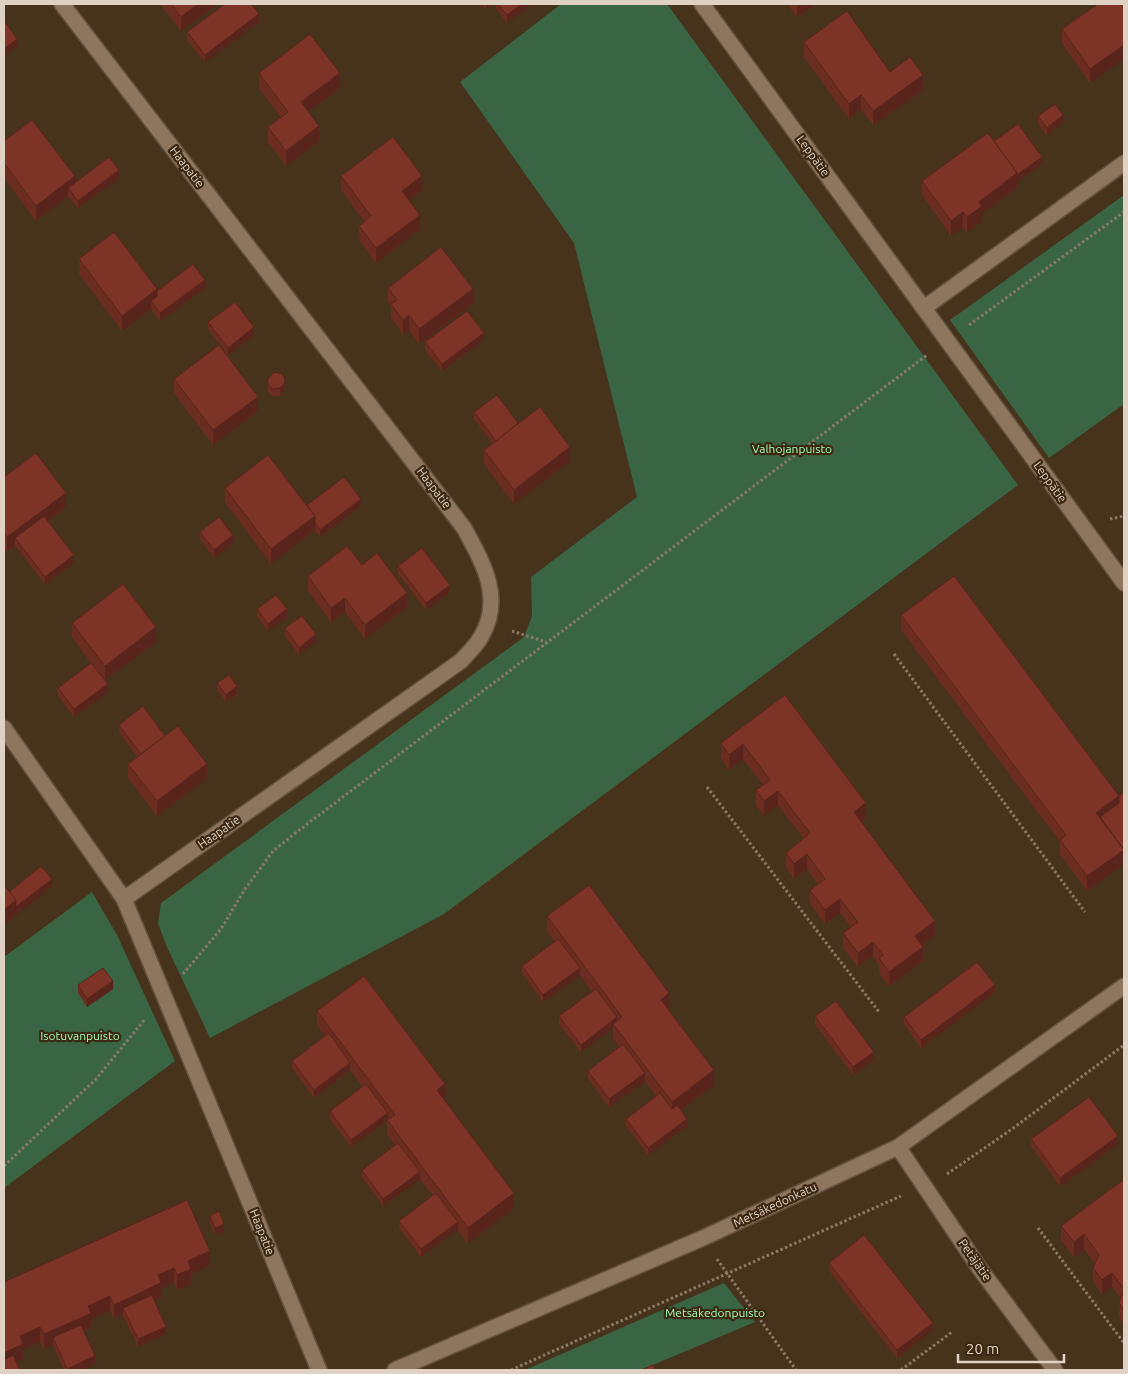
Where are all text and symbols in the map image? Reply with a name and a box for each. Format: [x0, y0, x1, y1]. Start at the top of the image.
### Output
street label: Leppätie [794, 133, 833, 179]
street label: Haapatie [168, 144, 207, 190]
park label: Valhojanpuisto [752, 442, 832, 455]
street label: Leppätie [1031, 459, 1070, 505]
street label: Haapatie [415, 465, 454, 511]
street label: Haapatie [195, 812, 242, 851]
park label: Isotuvanpuisto [40, 1029, 120, 1042]
street label: Metsäkedonkatu [731, 1180, 818, 1230]
street label: Haapatie [247, 1207, 278, 1257]
street label: Petäjätie [956, 1236, 994, 1283]
park label: Metsäkedonpuisto [665, 1306, 765, 1319]
scale bar [958, 1332, 1064, 1364]
text: 20 m [966, 1340, 999, 1357]

